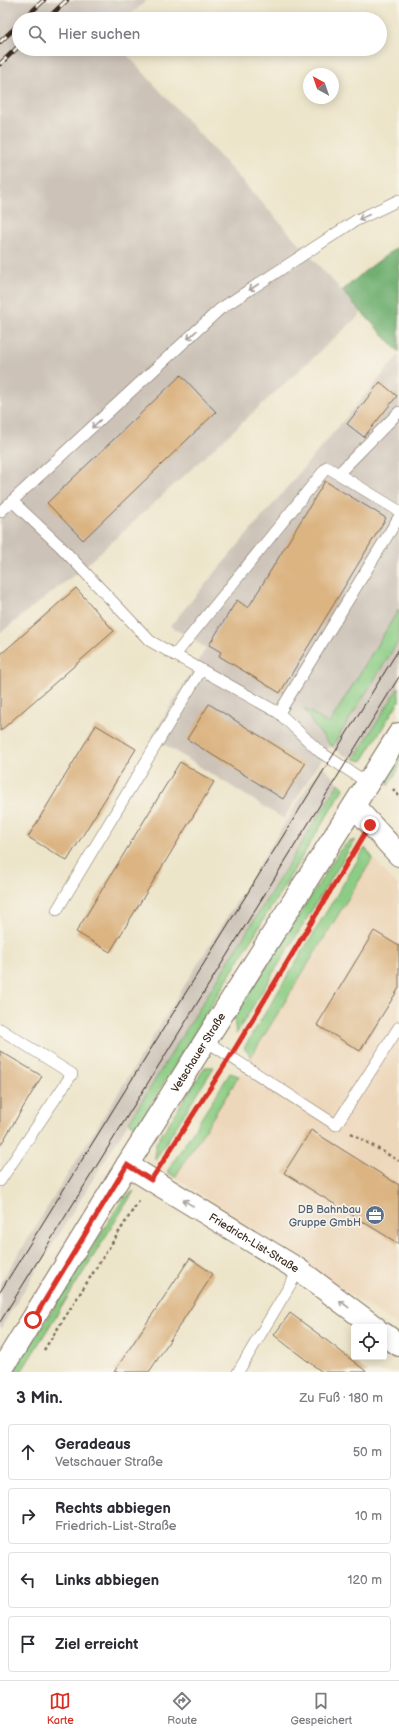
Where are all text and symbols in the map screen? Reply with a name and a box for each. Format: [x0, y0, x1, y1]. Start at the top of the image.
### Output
search box [12, 12, 387, 56]
icon: search [26, 23, 48, 45]
text: Hier suchen [58, 25, 140, 44]
north arrow [303, 68, 339, 104]
one-way arrow [358, 214, 370, 221]
one-way arrow [249, 282, 260, 291]
one-way arrow [186, 331, 197, 340]
one-way arrow [91, 419, 101, 428]
route end [361, 816, 379, 834]
street label: Vetschauer Straße [169, 1010, 229, 1095]
one-way arrow [182, 1198, 194, 1206]
place label: DB Bahnbau Gruppe GmbH [289, 1203, 361, 1229]
office icon: DB Bahnbau Gruppe GmbH [364, 1204, 386, 1226]
street label: Friedrich-List-Straße [207, 1211, 302, 1276]
one-way arrow [339, 1299, 350, 1308]
route start [24, 1311, 42, 1329]
map controls [351, 1324, 387, 1360]
button: locate [351, 1324, 387, 1360]
text: 3 Min. [16, 1388, 63, 1408]
text: Zu Fuß · 180 m [299, 1390, 383, 1406]
text: Geradeaus [55, 1435, 131, 1454]
icon: ahead [17, 1441, 39, 1463]
text: 50 m [353, 1444, 382, 1460]
text: Vetschauer Straße [55, 1454, 163, 1470]
text: Rechts abbiegen [55, 1499, 171, 1518]
icon: right [17, 1505, 39, 1527]
text: 10 m [355, 1508, 382, 1524]
text: Friedrich-List-Straße [55, 1518, 177, 1534]
icon: left [17, 1569, 39, 1591]
text: Links abbiegen [55, 1571, 159, 1590]
text: 120 m [347, 1572, 382, 1588]
icon: arrive [17, 1633, 39, 1655]
text: Ziel erreicht [55, 1635, 138, 1654]
tab: Karte [47, 1690, 74, 1727]
tab: Route [167, 1690, 197, 1727]
tab: Gespeichert [291, 1690, 352, 1727]

